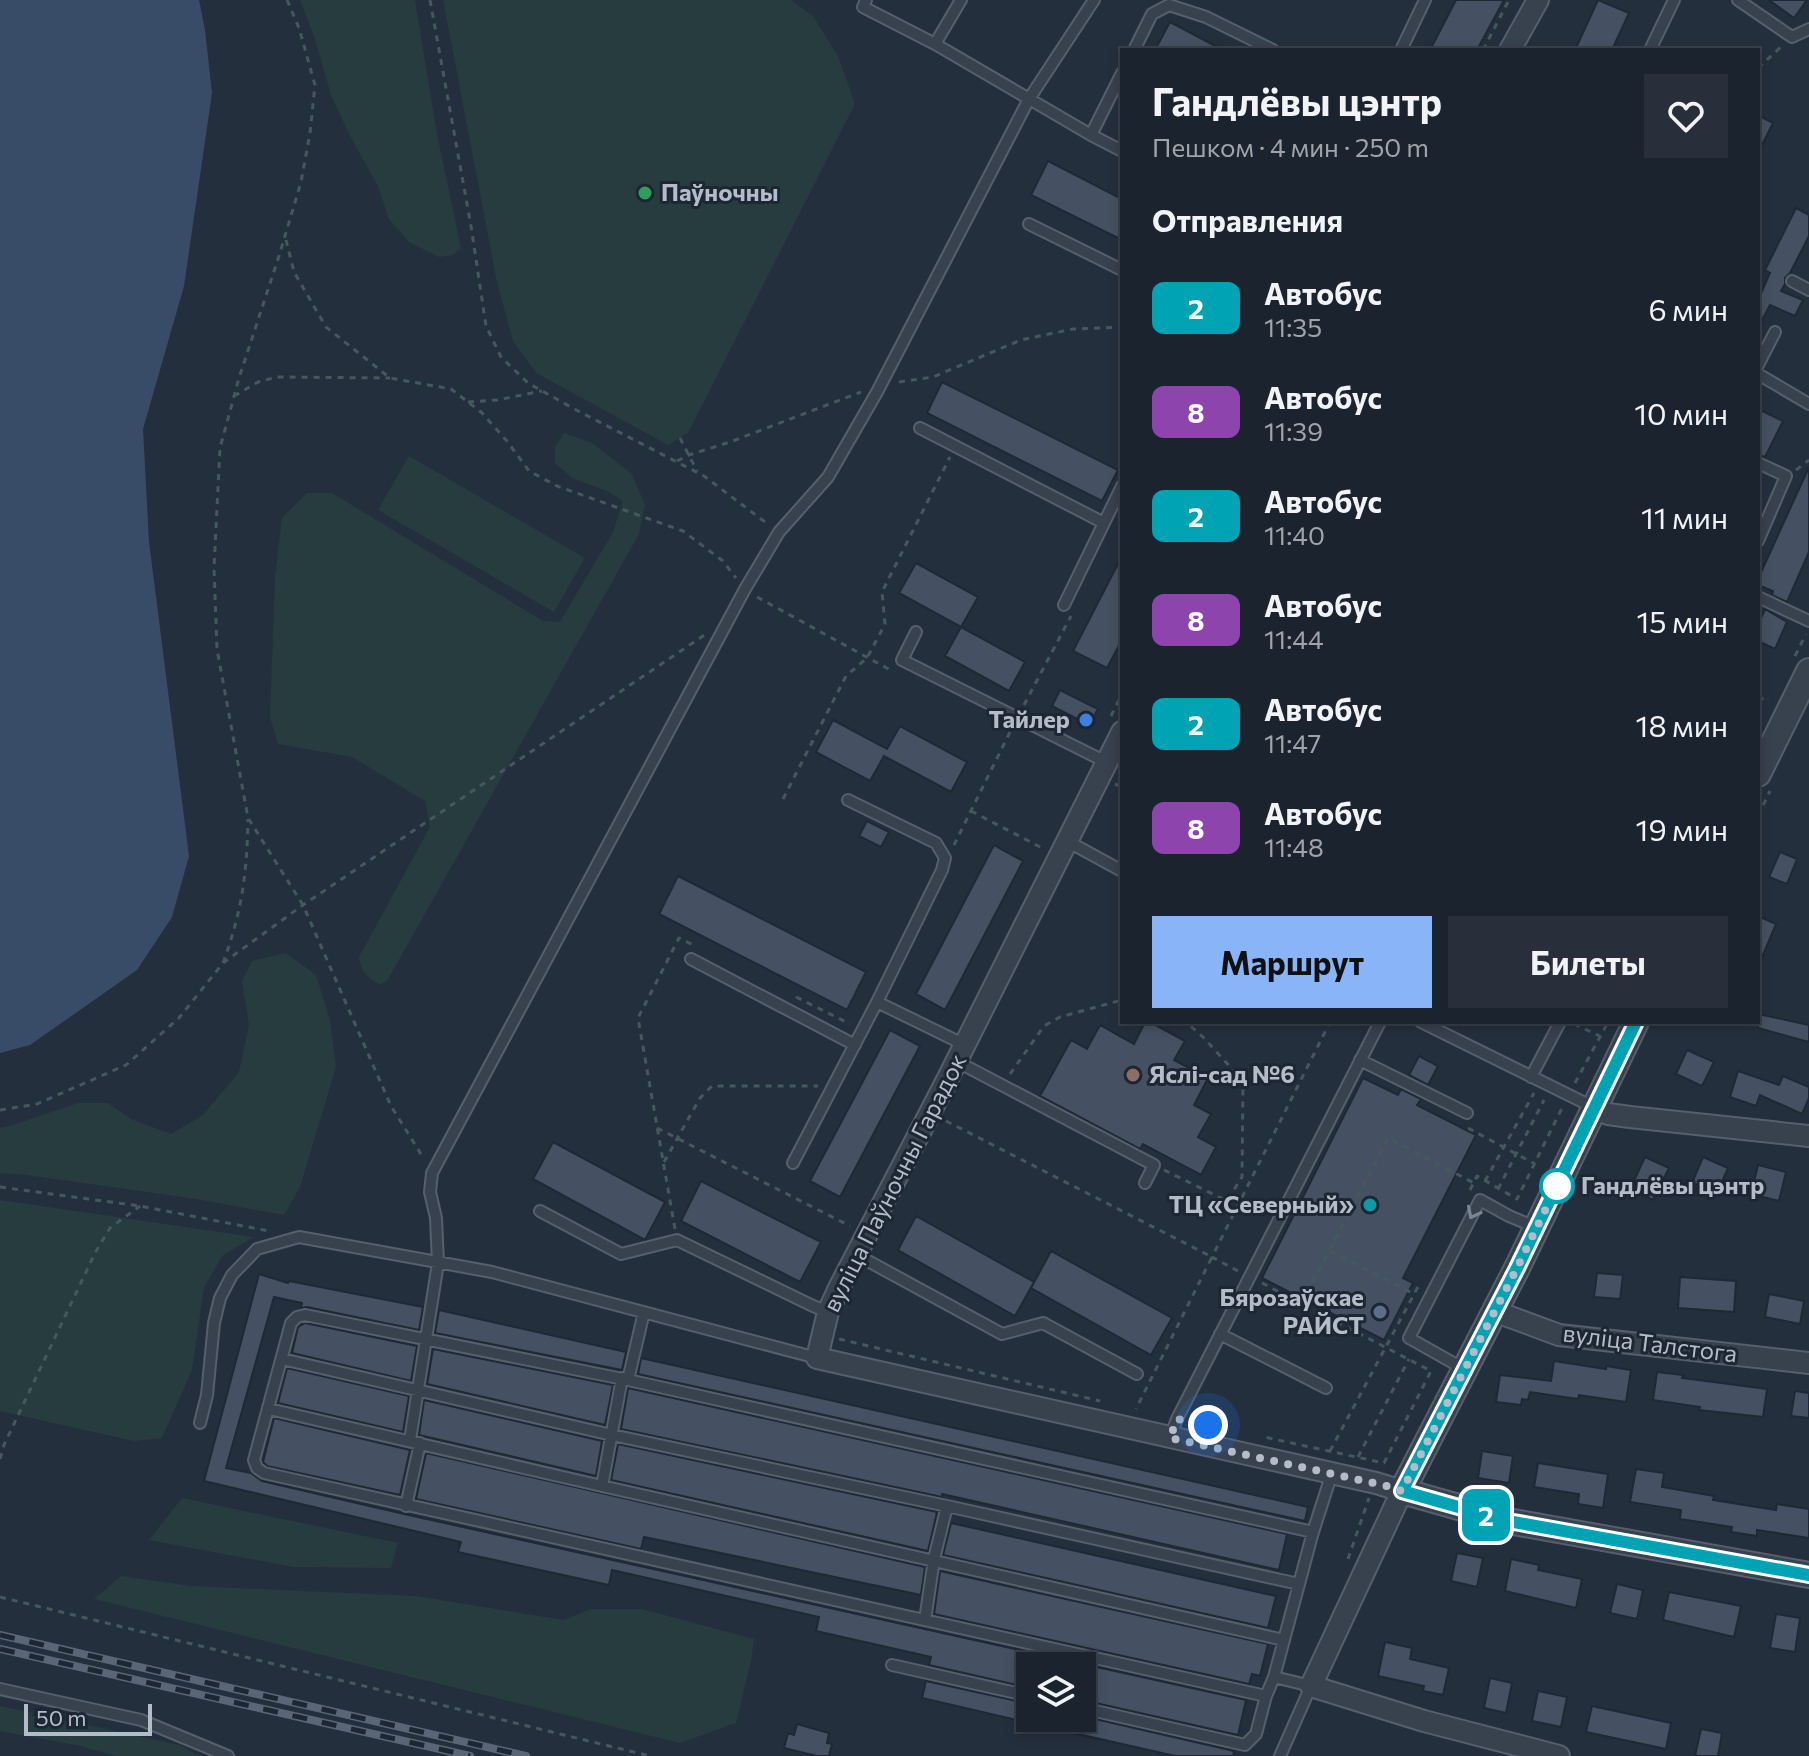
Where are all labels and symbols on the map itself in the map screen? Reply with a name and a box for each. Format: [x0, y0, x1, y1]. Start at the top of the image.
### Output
place label: Паўночны [661, 177, 778, 206]
marker: Паўночны [636, 184, 654, 202]
place label: Тайлер [989, 704, 1070, 733]
marker: Тайлер [1077, 711, 1095, 729]
street label: вуліца Паўночны Гарадок [816, 1048, 972, 1316]
place label: Яслі-сад №6 [1149, 1059, 1295, 1088]
marker: Яслі-сад №6 [1124, 1066, 1142, 1084]
marker: Гандлёвы цэнтр [1540, 1169, 1574, 1203]
place label: Гандлёвы цэнтр [1581, 1170, 1764, 1199]
place label: ТЦ «Северный» [1169, 1189, 1354, 1218]
marker: ТЦ «Северный» [1361, 1196, 1379, 1214]
one-way arrow [1467, 1204, 1483, 1219]
place label: Бярозаўскае РАЙСТ [1220, 1282, 1364, 1339]
marker: Бярозаўскае РАЙСТ [1371, 1303, 1389, 1321]
street label: вуліца Талстога [1561, 1317, 1739, 1368]
your location [1188, 1405, 1228, 1445]
line badge: 2 [1460, 1489, 1512, 1541]
scale bar [24, 1700, 152, 1736]

